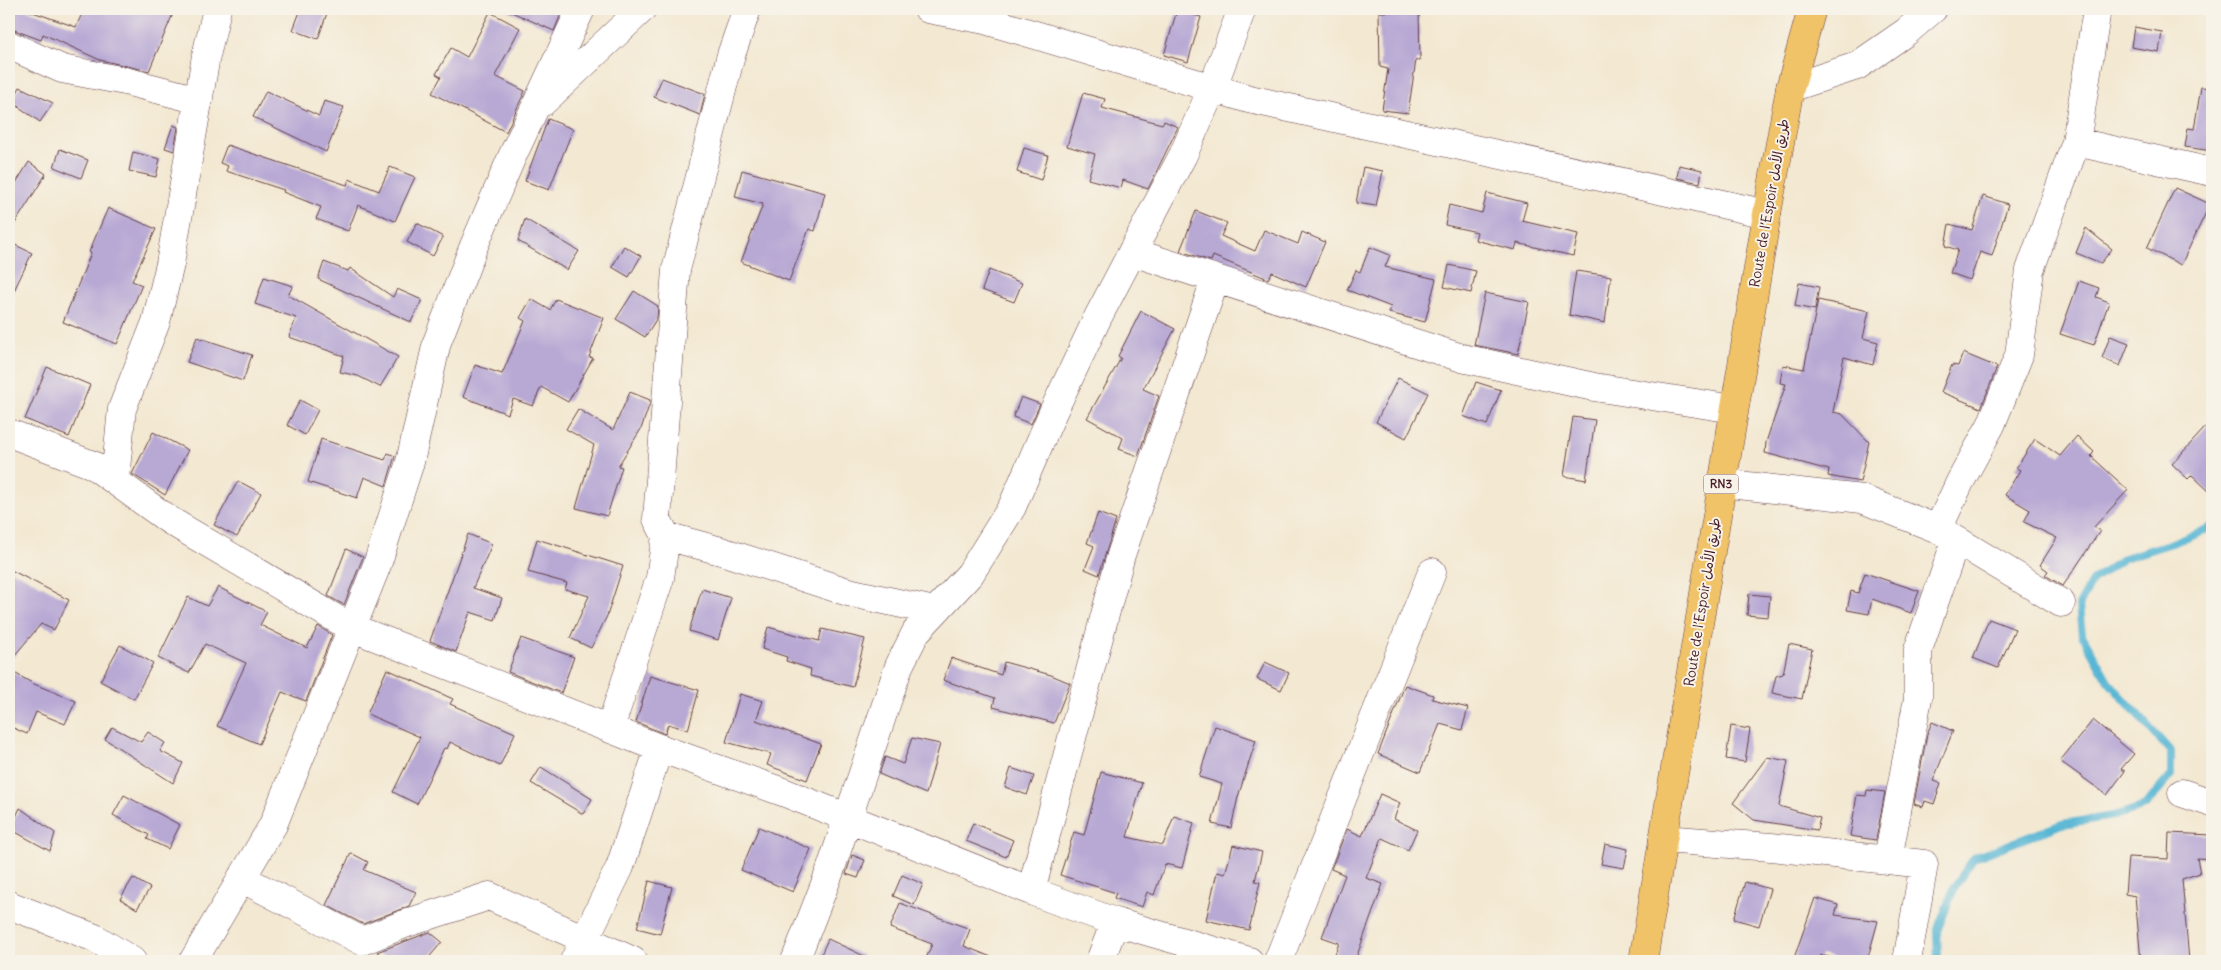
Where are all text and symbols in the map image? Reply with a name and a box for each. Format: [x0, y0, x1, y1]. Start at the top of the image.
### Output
street label: Route de l’Espoir طريق الأمل [1745, 117, 1793, 289]
road number: RN3 [1704, 474, 1738, 494]
street label: Route de l’Espoir طريق الأمل [1680, 516, 1724, 688]

